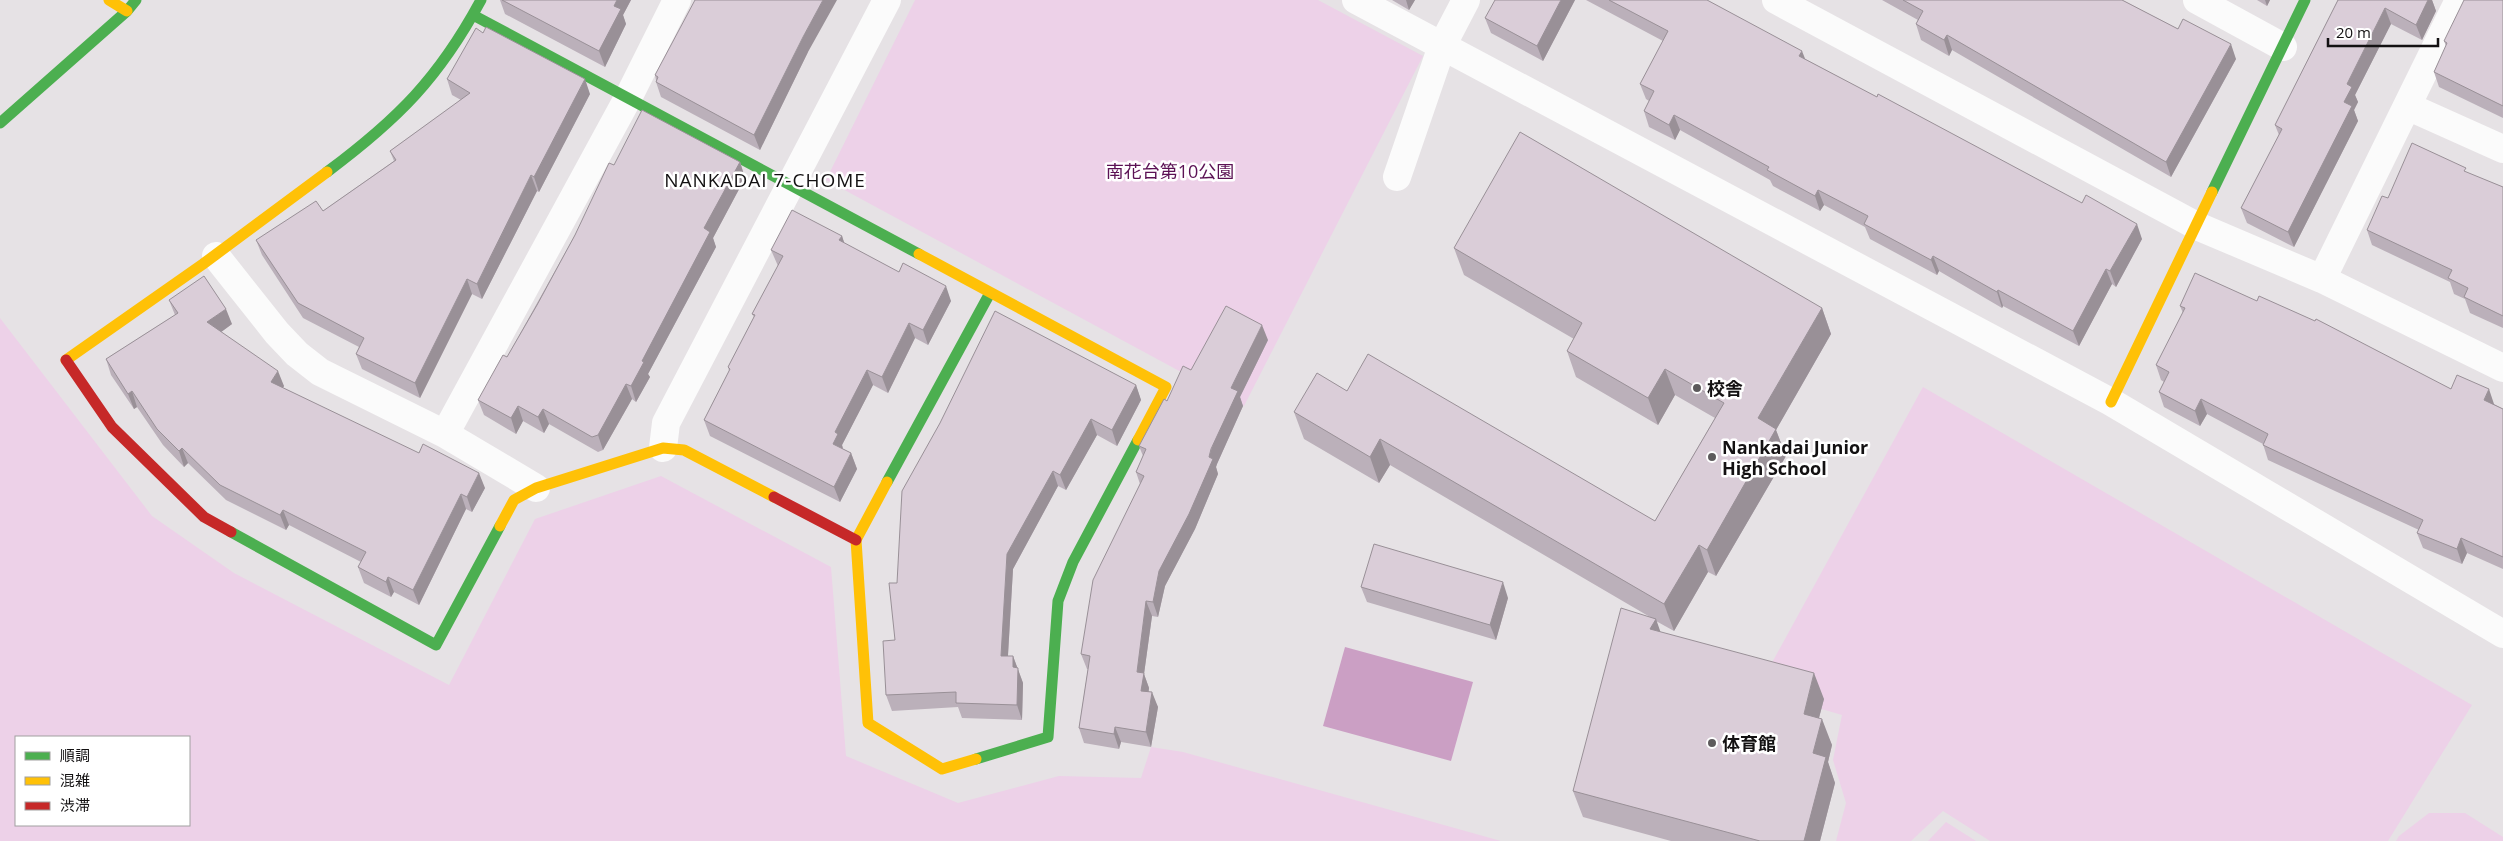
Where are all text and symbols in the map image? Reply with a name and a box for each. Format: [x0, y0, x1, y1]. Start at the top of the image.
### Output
scale bar [2328, 15, 2438, 47]
text: 20 m [2336, 22, 2371, 42]
park label: 南花台第10公園 [1106, 159, 1234, 183]
district label: NANKADAI 7-CHOME [664, 167, 866, 193]
place label: 校舎 [1707, 376, 1743, 400]
marker: 校舎 [1691, 382, 1703, 394]
place label: Nankadai Junior High School [1722, 435, 1868, 480]
marker: Nankadai Junior High School [1706, 451, 1718, 463]
place label: 体育館 [1722, 731, 1776, 755]
legend [15, 736, 190, 826]
marker: 体育館 [1706, 737, 1718, 749]
text: 順調 [60, 745, 90, 765]
text: 混雑 [60, 770, 90, 790]
text: 渋滞 [60, 795, 90, 815]

